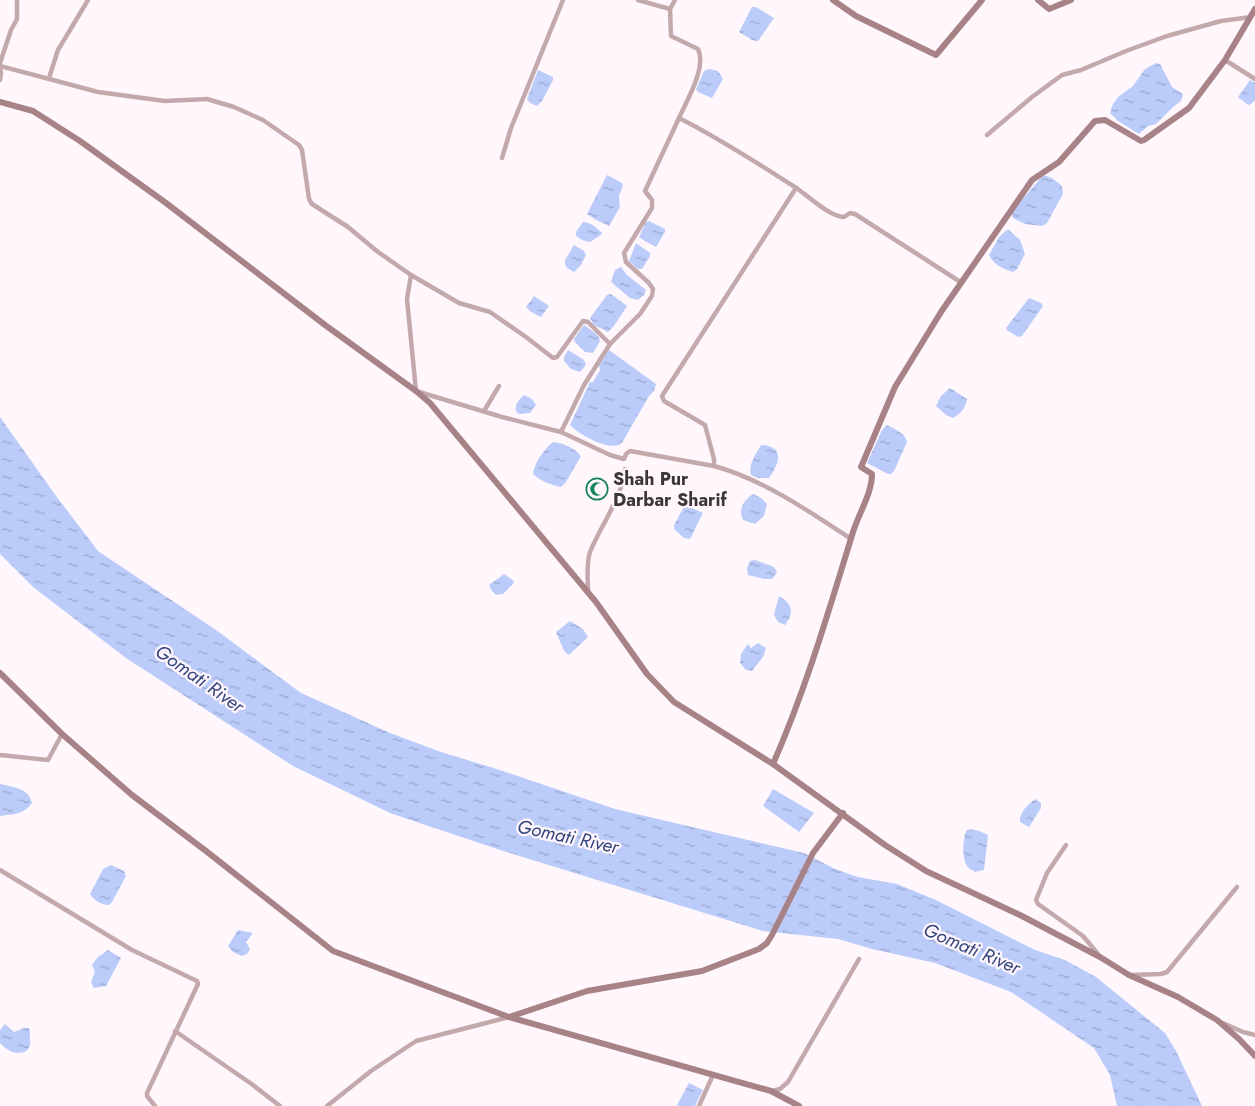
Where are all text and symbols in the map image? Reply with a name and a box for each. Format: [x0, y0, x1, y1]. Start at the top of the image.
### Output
place label: Shah Pur Darbar Sharif [613, 466, 727, 513]
mosque icon: Shah Pur Darbar Sharif [585, 477, 609, 501]
water label: Gomati River [150, 638, 251, 720]
water label: Gomati River [515, 813, 623, 861]
water label: Gomati River [919, 916, 1026, 982]

